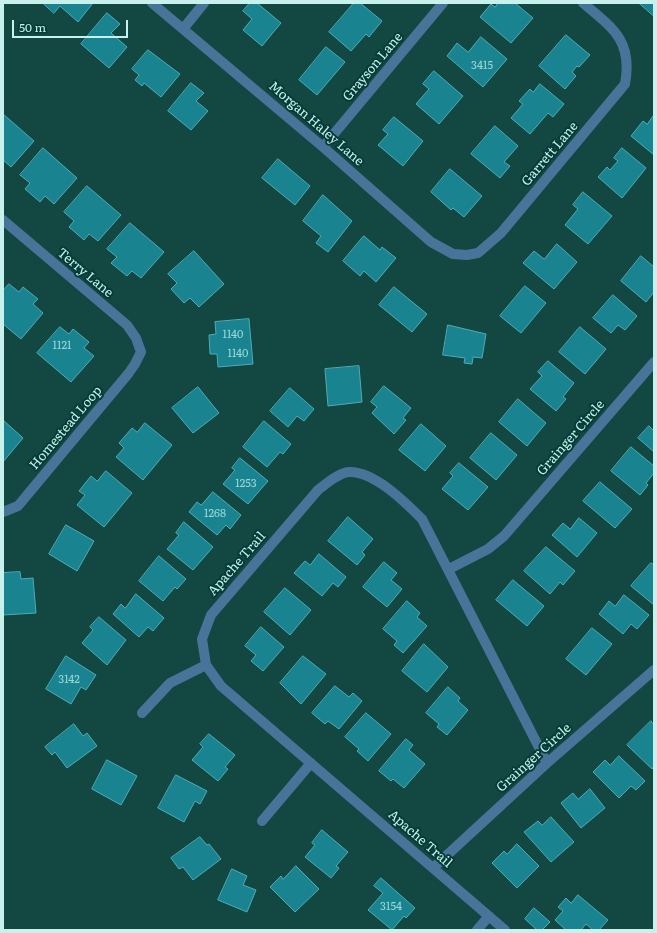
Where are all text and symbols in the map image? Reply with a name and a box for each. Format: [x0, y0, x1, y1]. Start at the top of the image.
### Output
scale bar [14, 12, 130, 38]
text: 50 m [19, 18, 46, 36]
street label: Grayson Lane [340, 30, 406, 104]
house number: 3415 [471, 59, 493, 73]
street label: Morgan Haley Lane [265, 78, 367, 170]
street label: Garrett Lane [519, 119, 581, 189]
street label: Terry Lane [54, 245, 116, 301]
house number: 1140 [223, 328, 243, 342]
house number: 1121 [52, 339, 72, 353]
house number: 1140 [228, 347, 248, 361]
street label: Homestead Loop [27, 383, 105, 473]
street label: Grainger Circle [534, 397, 608, 479]
house number: 1253 [235, 477, 257, 491]
house number: 1268 [204, 507, 226, 521]
street label: Apache Trail [205, 529, 269, 599]
house number: 3142 [58, 673, 80, 687]
street label: Grainger Circle [493, 720, 575, 796]
street label: Apache Trail [385, 807, 455, 871]
house number: 3154 [380, 900, 402, 914]

